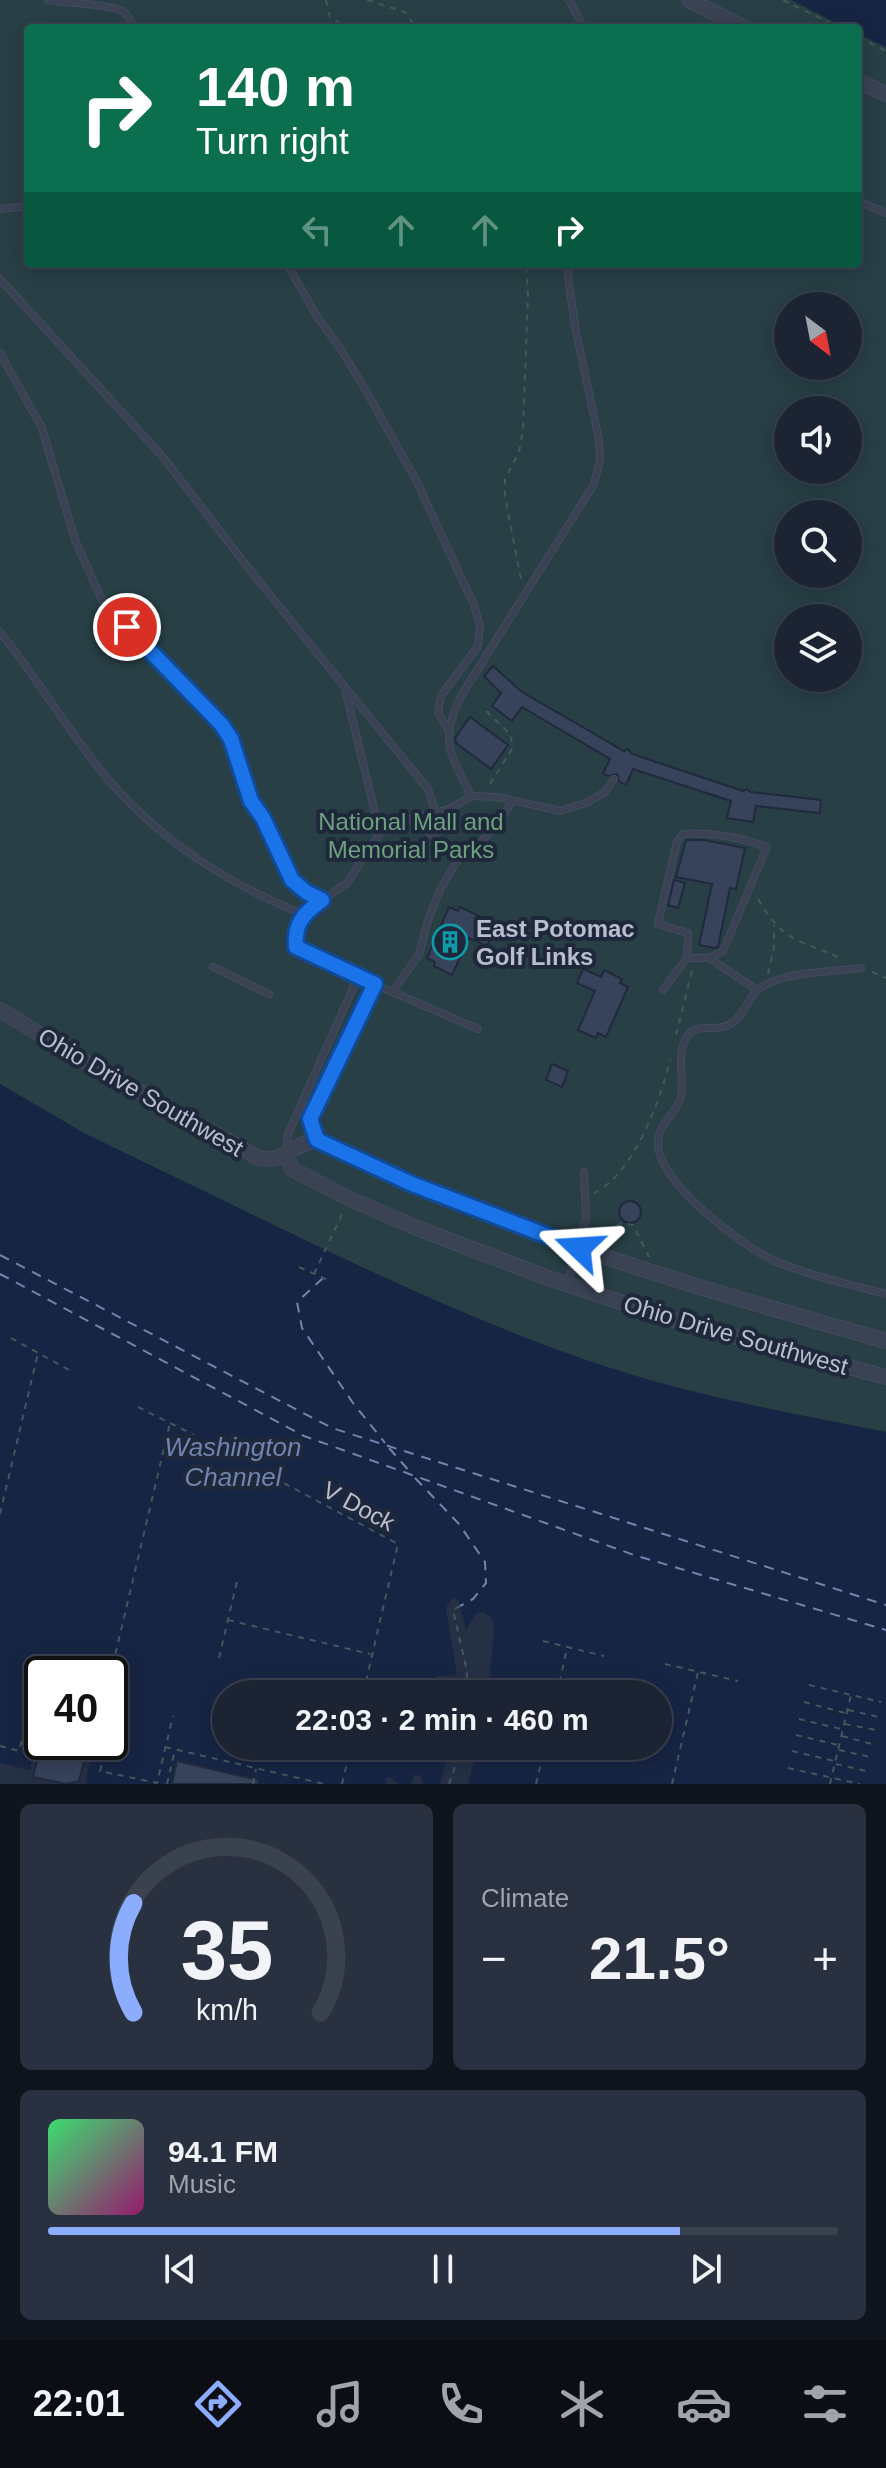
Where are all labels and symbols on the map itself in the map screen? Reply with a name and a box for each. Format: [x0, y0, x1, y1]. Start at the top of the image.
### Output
north arrow [774, 292, 862, 380]
pin [93, 593, 161, 661]
park label: National Mall and Memorial Parks [318, 808, 504, 863]
place label: East Potomac Golf Links [476, 915, 635, 970]
building icon: East Potomac Golf Links [431, 923, 469, 961]
street label: Ohio Drive Southwest [34, 1022, 249, 1162]
position arrow [537, 1206, 621, 1290]
street label: Ohio Drive Southwest [621, 1290, 852, 1380]
water label: Washington Channel [165, 1432, 301, 1492]
street label: V Dock [319, 1476, 400, 1537]
speed limit sign: 40 [24, 1656, 128, 1760]

